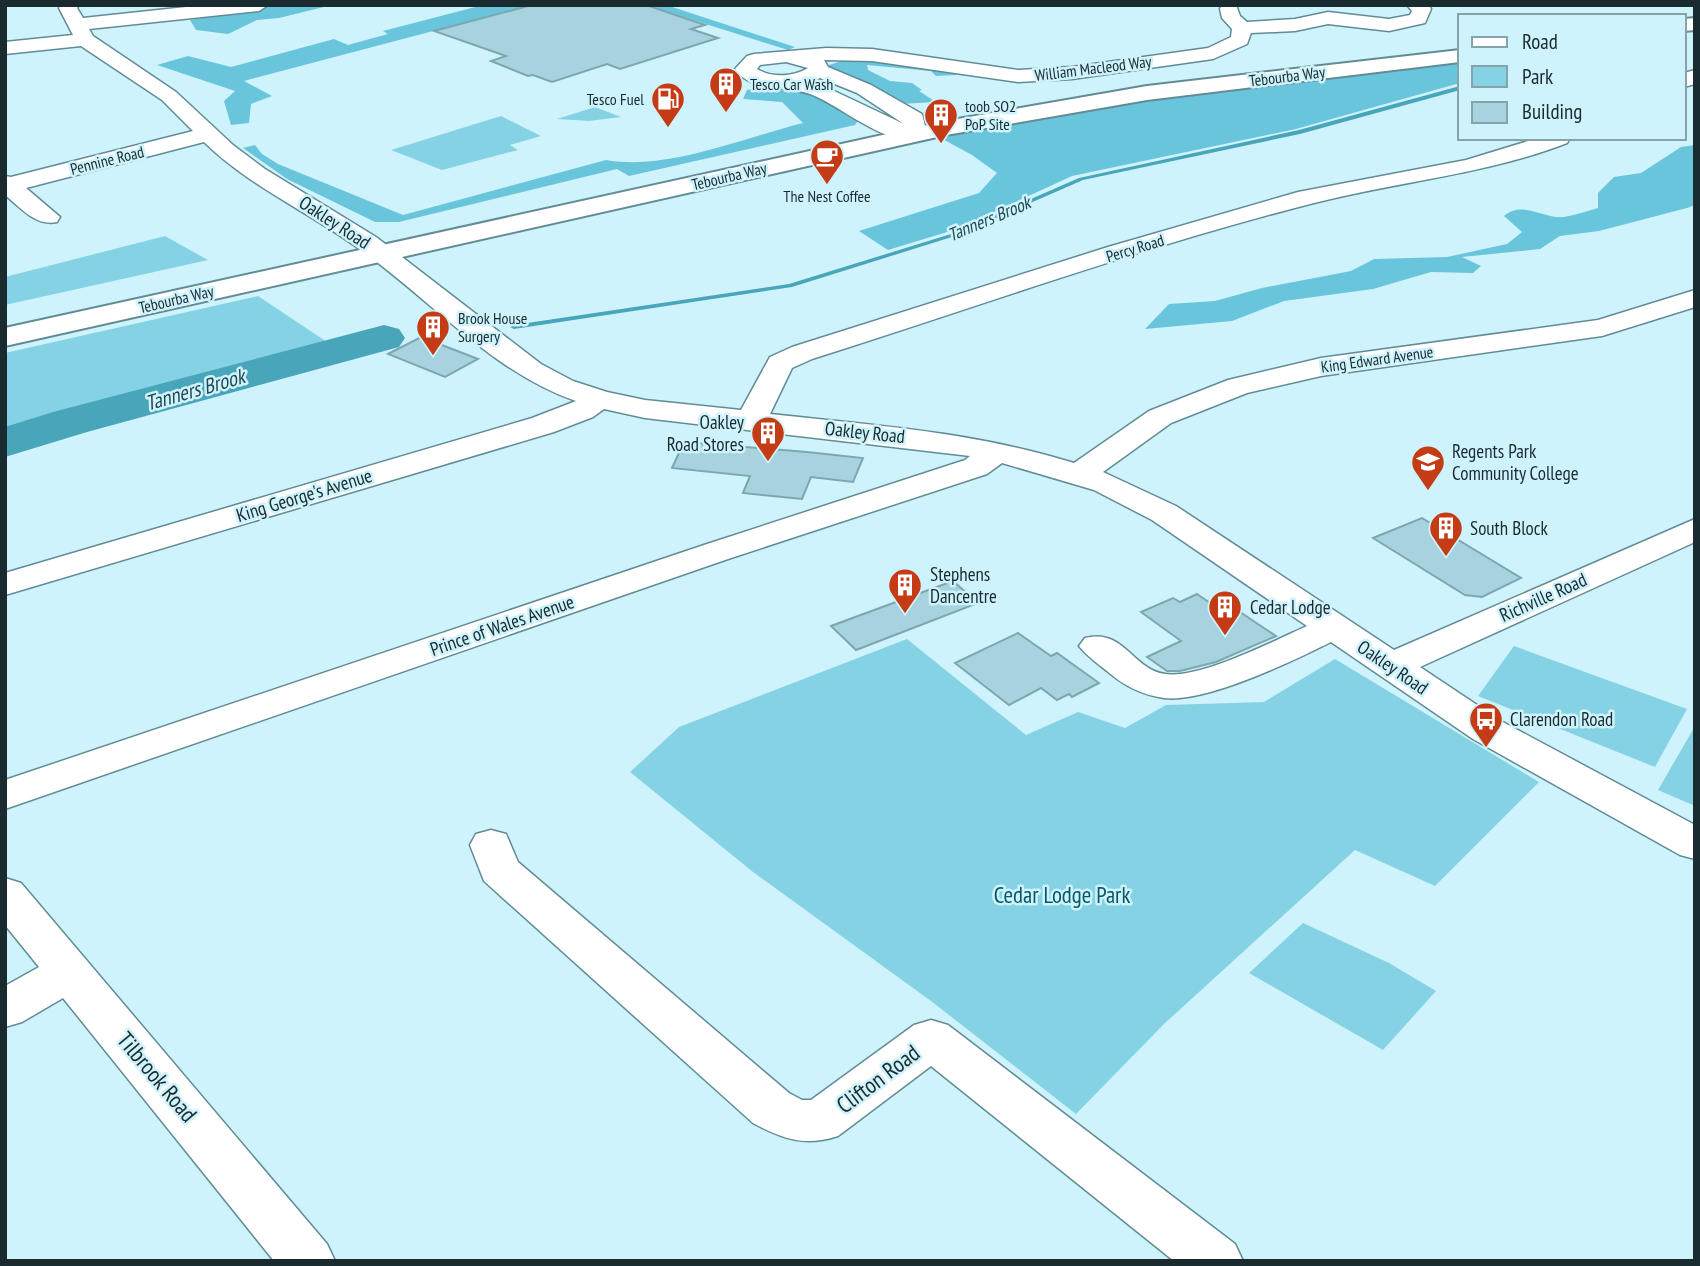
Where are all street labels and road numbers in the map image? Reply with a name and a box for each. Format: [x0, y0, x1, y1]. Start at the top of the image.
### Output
street label: William Macleod Way [1033, 51, 1153, 85]
street label: Tebourba Way [1248, 61, 1326, 91]
street label: Pennine Road [68, 141, 146, 179]
street label: Tebourba Way [690, 158, 768, 194]
street label: Oakley Road [295, 190, 375, 254]
street label: Percy Road [1104, 230, 1166, 266]
street label: Tebourba Way [137, 281, 215, 317]
street label: King Edward Avenue [1320, 341, 1434, 377]
street label: Oakley Road [824, 416, 906, 448]
street label: King George's Avenue [233, 463, 375, 527]
street label: Richville Road [1496, 567, 1590, 627]
street label: Prince of Wales Avenue [427, 589, 577, 661]
street label: Oakley Road [1353, 635, 1433, 699]
street label: Tilbrook Road [111, 1026, 204, 1128]
street label: Clifton Road [830, 1038, 925, 1119]

